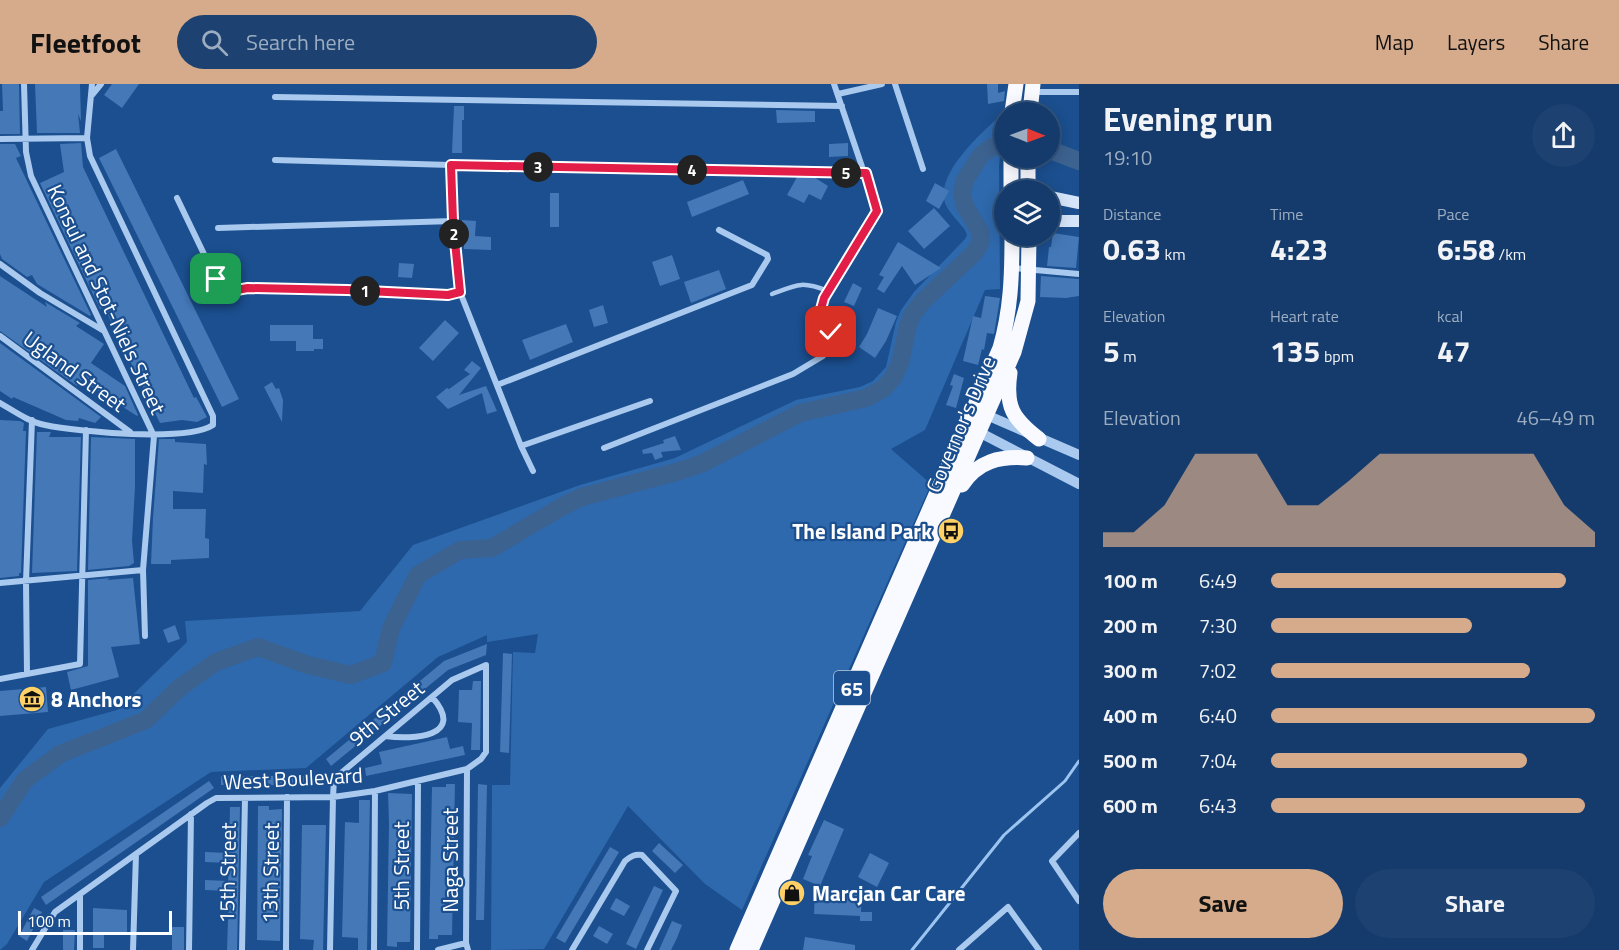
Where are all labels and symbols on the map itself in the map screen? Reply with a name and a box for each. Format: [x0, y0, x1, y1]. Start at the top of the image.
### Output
north arrow [994, 102, 1060, 168]
pin: 3 [523, 152, 553, 182]
pin: 4 [677, 155, 707, 185]
pin: 5 [831, 158, 861, 188]
street label: Konsul and Stot-Niels Street [40, 179, 175, 420]
pin: 2 [439, 219, 469, 249]
pin [190, 253, 241, 304]
pin: 1 [350, 276, 380, 306]
pin [805, 306, 856, 357]
street label: Ugland Street [17, 323, 134, 420]
street label: Governor's Drive [917, 351, 1003, 497]
place label: The Island Park [792, 515, 932, 547]
bus stop icon: The Island Park [936, 516, 966, 546]
road number: 65 [834, 671, 870, 705]
street label: 9th Street [341, 672, 431, 753]
place label: 8 Anchors [51, 683, 142, 715]
museum icon: 8 Anchors [17, 684, 47, 714]
street label: West Boulevard [222, 758, 364, 798]
street label: Naga Street [434, 807, 466, 912]
street label: 5th Street [385, 821, 417, 911]
street label: 15th Street [210, 822, 244, 924]
street label: 13th Street [253, 822, 287, 924]
place label: Marcjan Car Care [812, 877, 966, 909]
shop icon: Marcjan Car Care [777, 878, 807, 908]
scale bar [18, 908, 172, 936]

